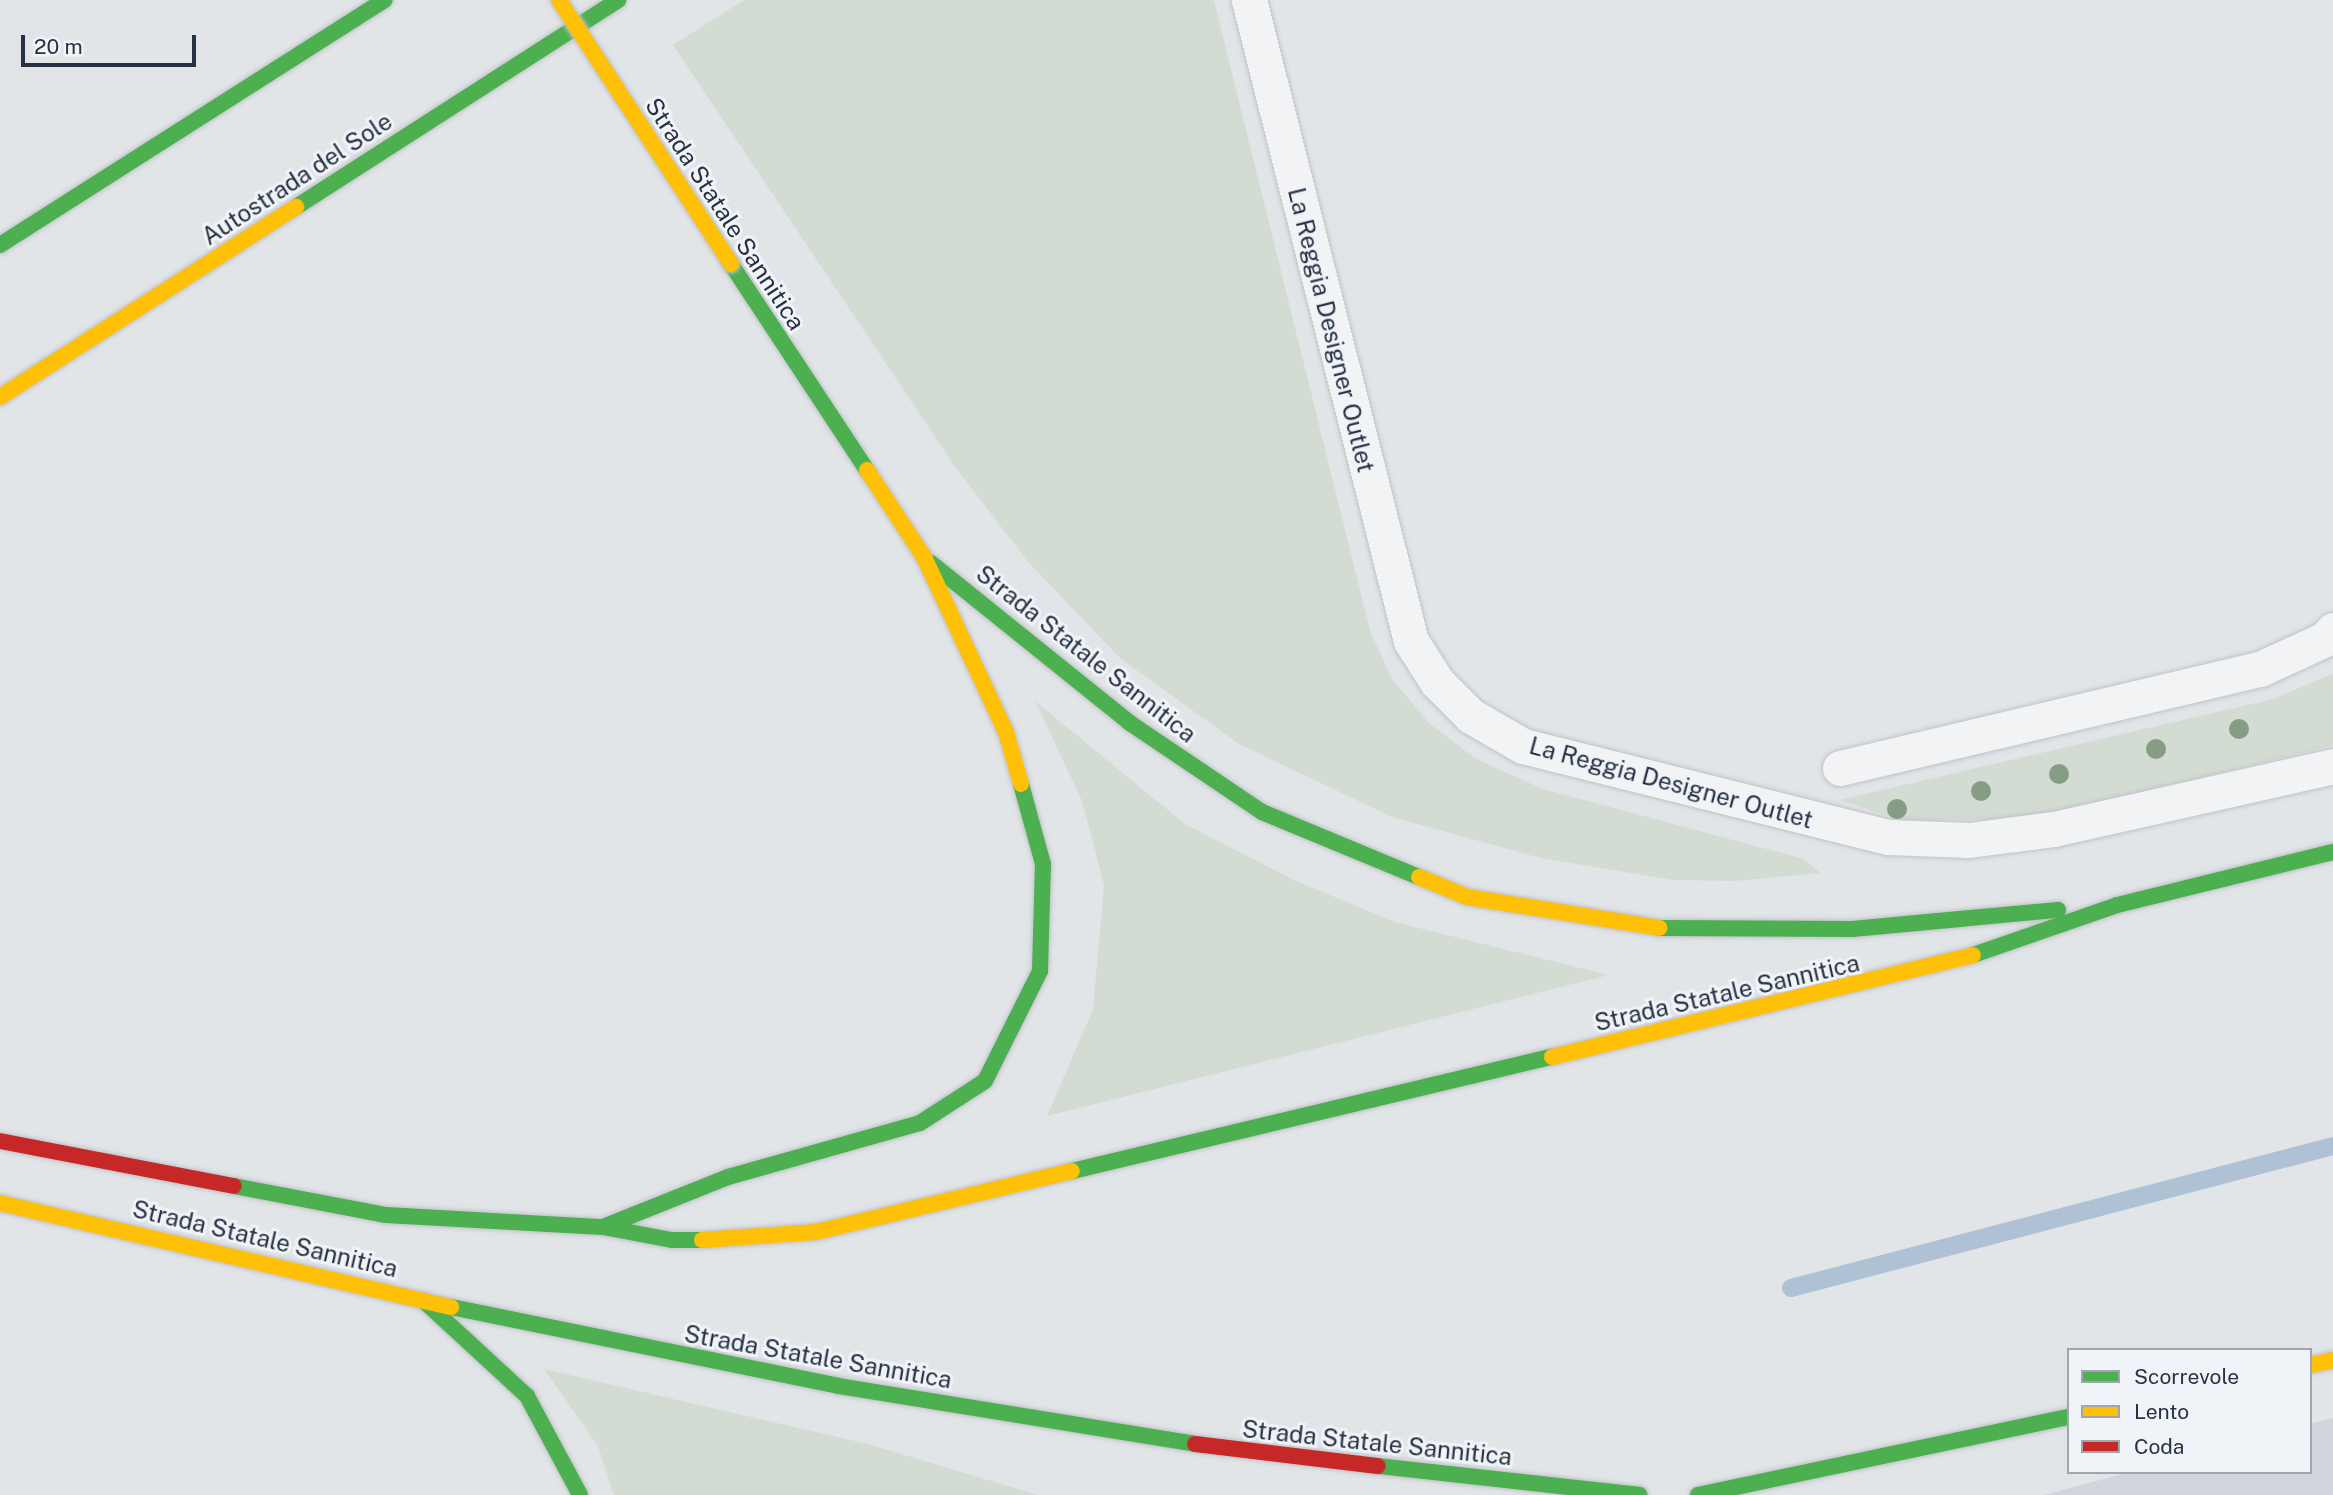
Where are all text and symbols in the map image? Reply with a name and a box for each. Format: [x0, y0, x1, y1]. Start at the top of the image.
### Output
scale bar [24, 21, 200, 65]
text: 20 m [34, 34, 83, 59]
street label: Strada Statale Sannitica [639, 92, 811, 336]
street label: Autostrada del Sole [196, 107, 398, 251]
street label: La Reggia Designer Outlet [1282, 185, 1380, 475]
street label: Strada Statale Sannitica [970, 559, 1202, 749]
street label: La Reggia Designer Outlet [1526, 731, 1816, 835]
street label: Strada Statale Sannitica [1592, 948, 1862, 1038]
street label: Strada Statale Sannitica [130, 1194, 400, 1284]
street label: Strada Statale Sannitica [682, 1319, 954, 1395]
legend [2067, 1348, 2312, 1474]
text: Scorrevole [2134, 1364, 2239, 1389]
text: Lento [2134, 1399, 2189, 1424]
street label: Strada Statale Sannitica [1241, 1415, 1513, 1471]
text: Coda [2134, 1434, 2184, 1459]

